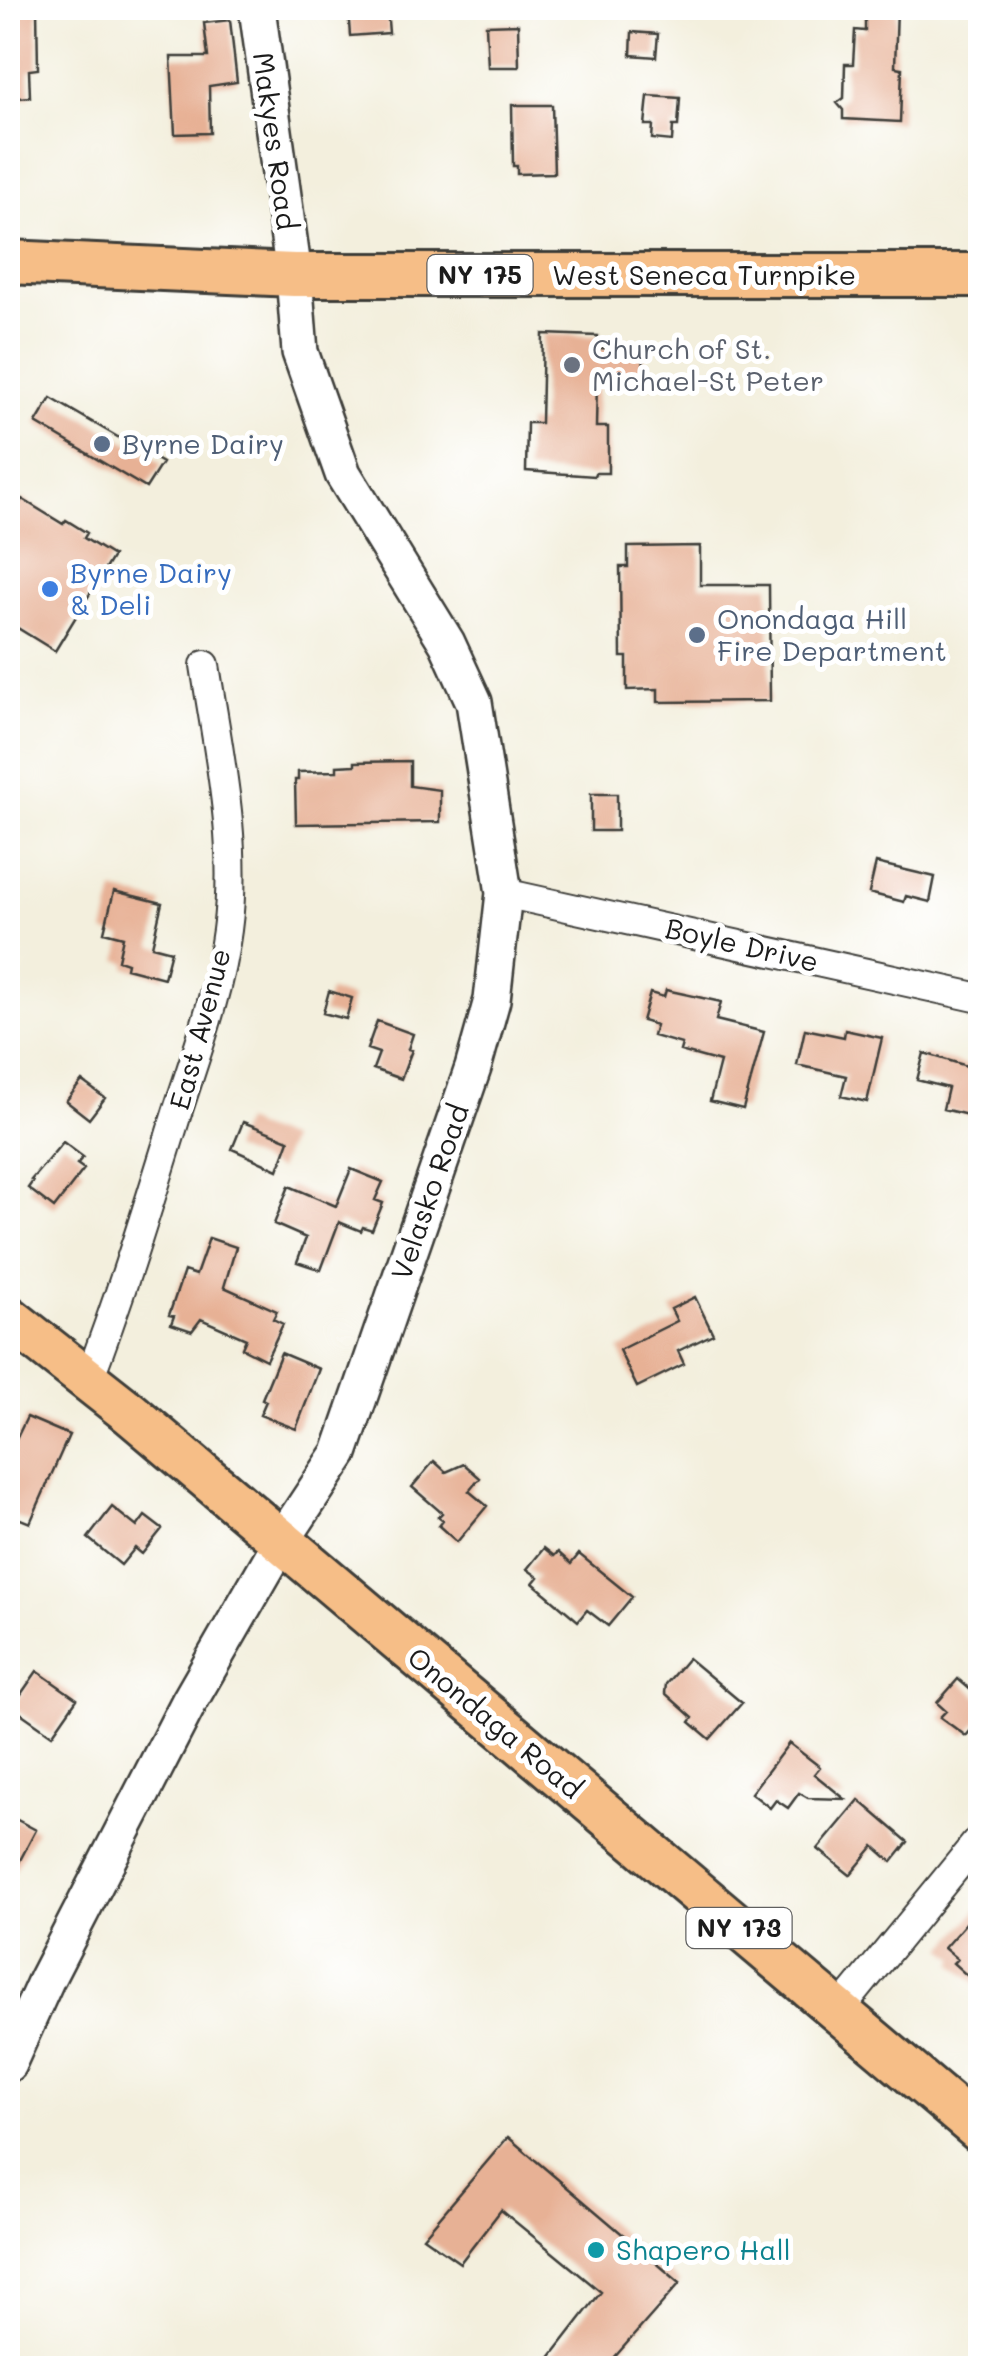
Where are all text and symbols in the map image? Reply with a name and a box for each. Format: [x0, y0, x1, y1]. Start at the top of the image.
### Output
street label: Makyes Road [246, 50, 306, 232]
road number: NY 175 [428, 255, 532, 295]
street label: West Seneca Turnpike [552, 256, 856, 292]
place label: Church of St. Michael-St Peter [592, 330, 824, 398]
marker: Church of St. Michael-St Peter [561, 354, 583, 376]
place label: Byrne Dairy [122, 425, 284, 461]
marker: Byrne Dairy [91, 433, 113, 455]
place label: Byrne Dairy & Deli [70, 554, 232, 622]
marker: Byrne Dairy & Deli [39, 578, 61, 600]
place label: Onondaga Hill Fire Department [717, 600, 947, 668]
marker: Onondaga Hill Fire Department [686, 624, 708, 646]
street label: Boyle Drive [662, 909, 822, 979]
street label: East Avenue [160, 944, 238, 1113]
street label: Velasko Road [382, 1099, 476, 1284]
street label: Onondaga Road [401, 1639, 590, 1806]
road number: NY 173 [686, 1908, 792, 1948]
place label: Shapero Hall [616, 2231, 791, 2267]
marker: Shapero Hall [585, 2239, 607, 2261]

